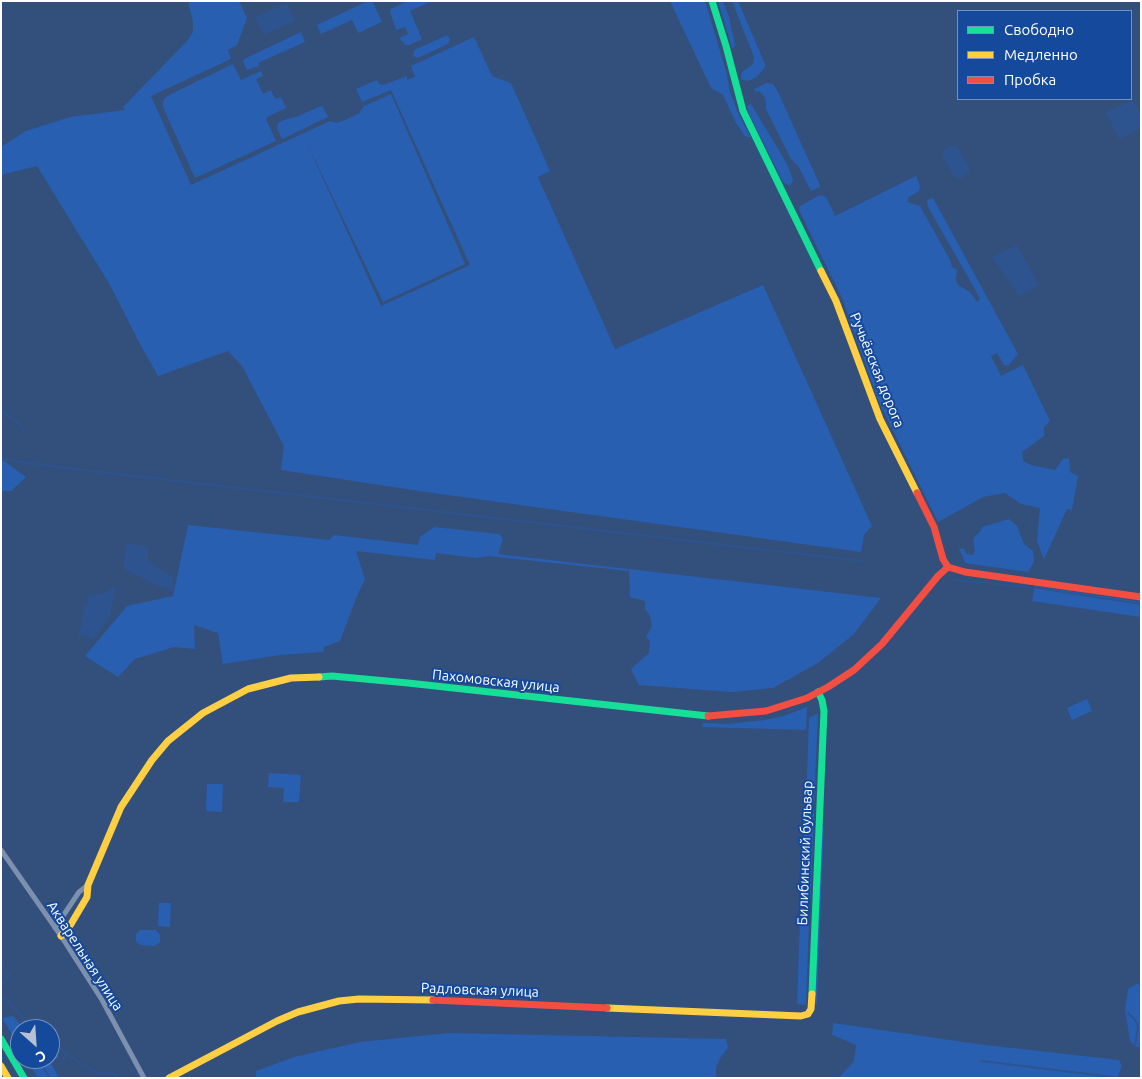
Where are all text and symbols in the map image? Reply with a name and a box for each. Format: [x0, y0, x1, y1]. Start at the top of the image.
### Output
legend [957, 10, 1132, 100]
text: Свободно [1004, 21, 1074, 38]
text: Медленно [1004, 46, 1078, 63]
text: Пробка [1004, 71, 1056, 88]
street label: Ручьёвская дорога [846, 310, 908, 430]
street label: Пахомовская улица [431, 666, 561, 696]
street label: Билибинский бульвар [794, 780, 816, 926]
street label: Акварельная улица [43, 898, 127, 1014]
street label: Радловская улица [421, 980, 539, 1000]
north arrow [10, 1019, 60, 1069]
text: С [34, 1047, 49, 1066]

